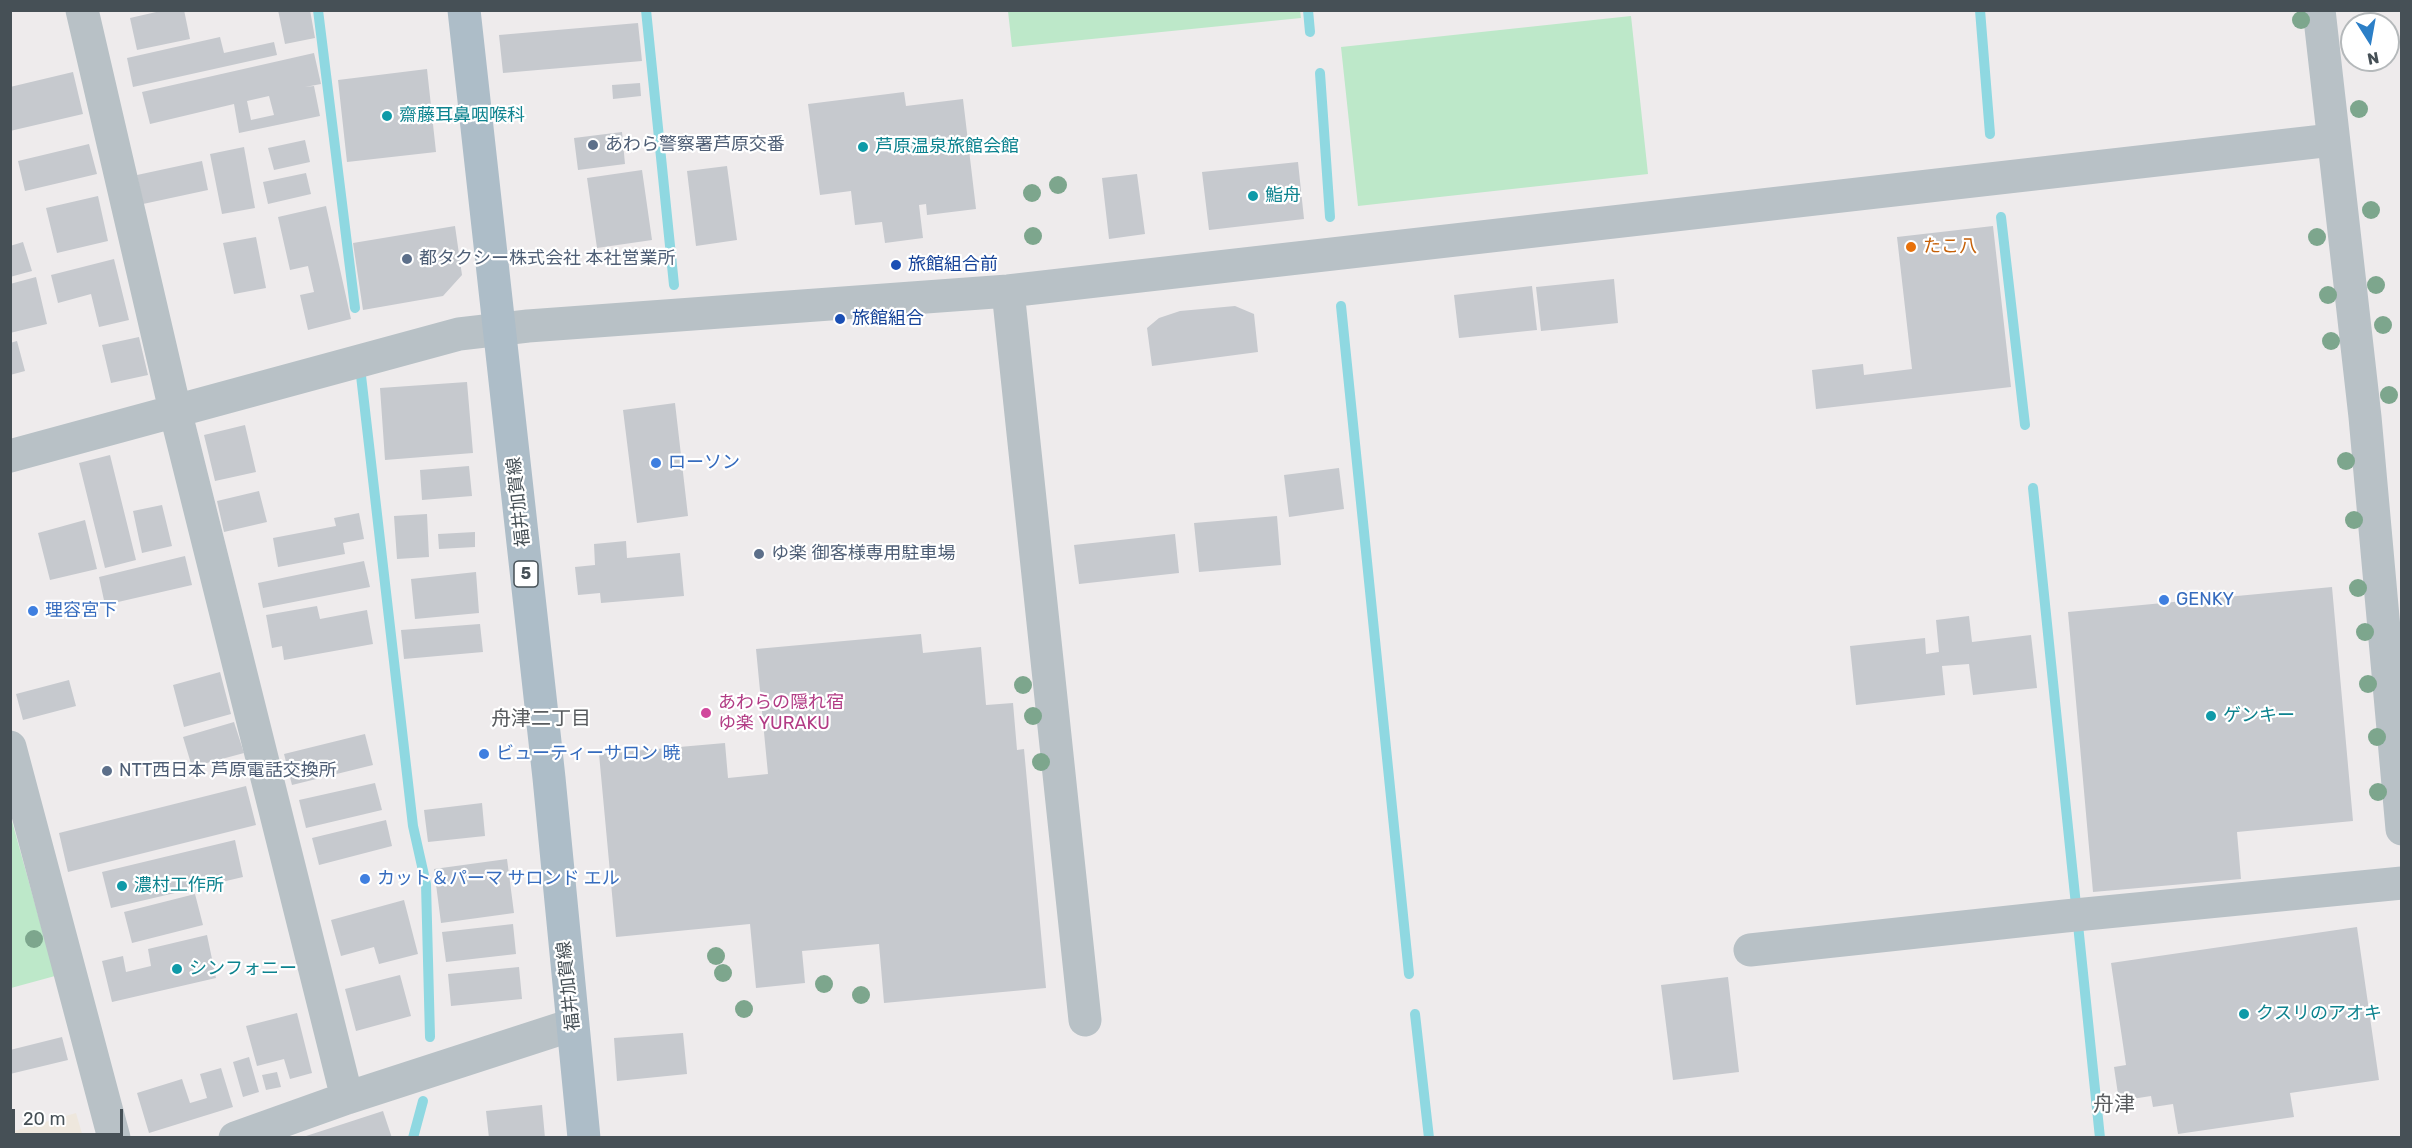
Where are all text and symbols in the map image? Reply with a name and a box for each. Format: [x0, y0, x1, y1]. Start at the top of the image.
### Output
north arrow [2340, 12, 2400, 72]
text: N [2366, 48, 2381, 69]
place label: 齋藤耳鼻咽喉科 [399, 105, 525, 127]
marker: 齋藤耳鼻咽喉科 [380, 109, 394, 123]
place label: あわら警察署芦原交番 [605, 134, 785, 156]
place label: 芦原温泉旅館会館 [875, 136, 1019, 158]
marker: あわら警察署芦原交番 [586, 138, 600, 152]
marker: 芦原温泉旅館会館 [856, 140, 870, 154]
place label: 鮨舟 [1265, 185, 1301, 207]
marker: 鮨舟 [1246, 189, 1260, 203]
place label: たこ八 [1923, 236, 1977, 258]
marker: たこ八 [1904, 240, 1918, 254]
place label: 都タクシー株式会社 本社営業所 [419, 248, 675, 270]
marker: 都タクシー株式会社 本社営業所 [400, 252, 414, 266]
place label: 旅館組合前 [908, 254, 998, 276]
marker: 旅館組合前 [889, 258, 903, 272]
place label: 旅館組合 [852, 308, 924, 330]
marker: 旅館組合 [833, 312, 847, 326]
place label: ローソン [668, 452, 740, 474]
street label: 福井加賀線 [504, 456, 534, 548]
marker: ローソン [649, 456, 663, 470]
place label: ゆ楽 御客様専用駐車場 [771, 543, 955, 565]
marker: ゆ楽 御客様専用駐車場 [752, 547, 766, 561]
road number: 5 [514, 561, 538, 587]
place label: GENKY [2176, 589, 2234, 611]
marker: GENKY [2157, 593, 2171, 607]
place label: 理容宮下 [45, 600, 117, 622]
marker: 理容宮下 [26, 604, 40, 618]
place label: あわらの隠れ宿 ゆ楽 YURAKU [718, 692, 844, 734]
place label: ゲンキー [2223, 705, 2295, 727]
marker: あわらの隠れ宿 ゆ楽 YURAKU [699, 706, 713, 720]
district label: 舟津二丁目 [491, 707, 591, 731]
marker: ゲンキー [2204, 709, 2218, 723]
place label: ビューティーサロン 暁 [496, 743, 680, 765]
marker: ビューティーサロン 暁 [477, 747, 491, 761]
place label: NTT西日本 芦原電話交換所 [119, 760, 337, 782]
marker: NTT西日本 芦原電話交換所 [100, 764, 114, 778]
place label: カット＆パーマ サロンド エル [377, 868, 620, 890]
marker: カット＆パーマ サロンド エル [358, 872, 372, 886]
place label: 濃村工作所 [134, 875, 224, 897]
marker: 濃村工作所 [115, 879, 129, 893]
street label: 福井加賀線 [554, 940, 584, 1032]
place label: シンフォニー [189, 958, 297, 980]
marker: シンフォニー [170, 962, 184, 976]
place label: クスリのアオキ [2256, 1003, 2382, 1025]
marker: クスリのアオキ [2237, 1007, 2251, 1021]
district label: 舟津 [2093, 1092, 2135, 1118]
scale bar [15, 1097, 126, 1135]
text: 20 m [23, 1108, 65, 1130]

